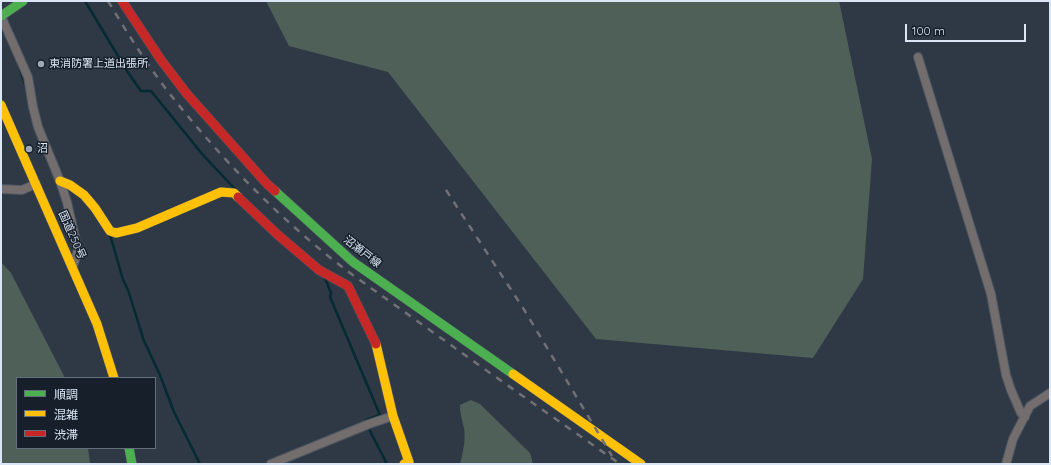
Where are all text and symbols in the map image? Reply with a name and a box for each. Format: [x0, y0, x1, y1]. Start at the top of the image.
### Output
scale bar [907, 16, 1028, 42]
text: 100 m [912, 23, 945, 38]
place label: 東消防署上道出張所 [49, 57, 148, 71]
marker: 東消防署上道出張所 [36, 59, 46, 69]
place label: 沼 [37, 142, 48, 156]
marker: 沼 [24, 144, 34, 154]
street label: 国道250号 [55, 209, 89, 261]
street label: 沼瀬戸線 [341, 233, 383, 271]
legend [16, 377, 156, 449]
text: 順調 [54, 387, 78, 402]
text: 混雑 [54, 407, 78, 422]
text: 渋滞 [54, 427, 78, 442]

